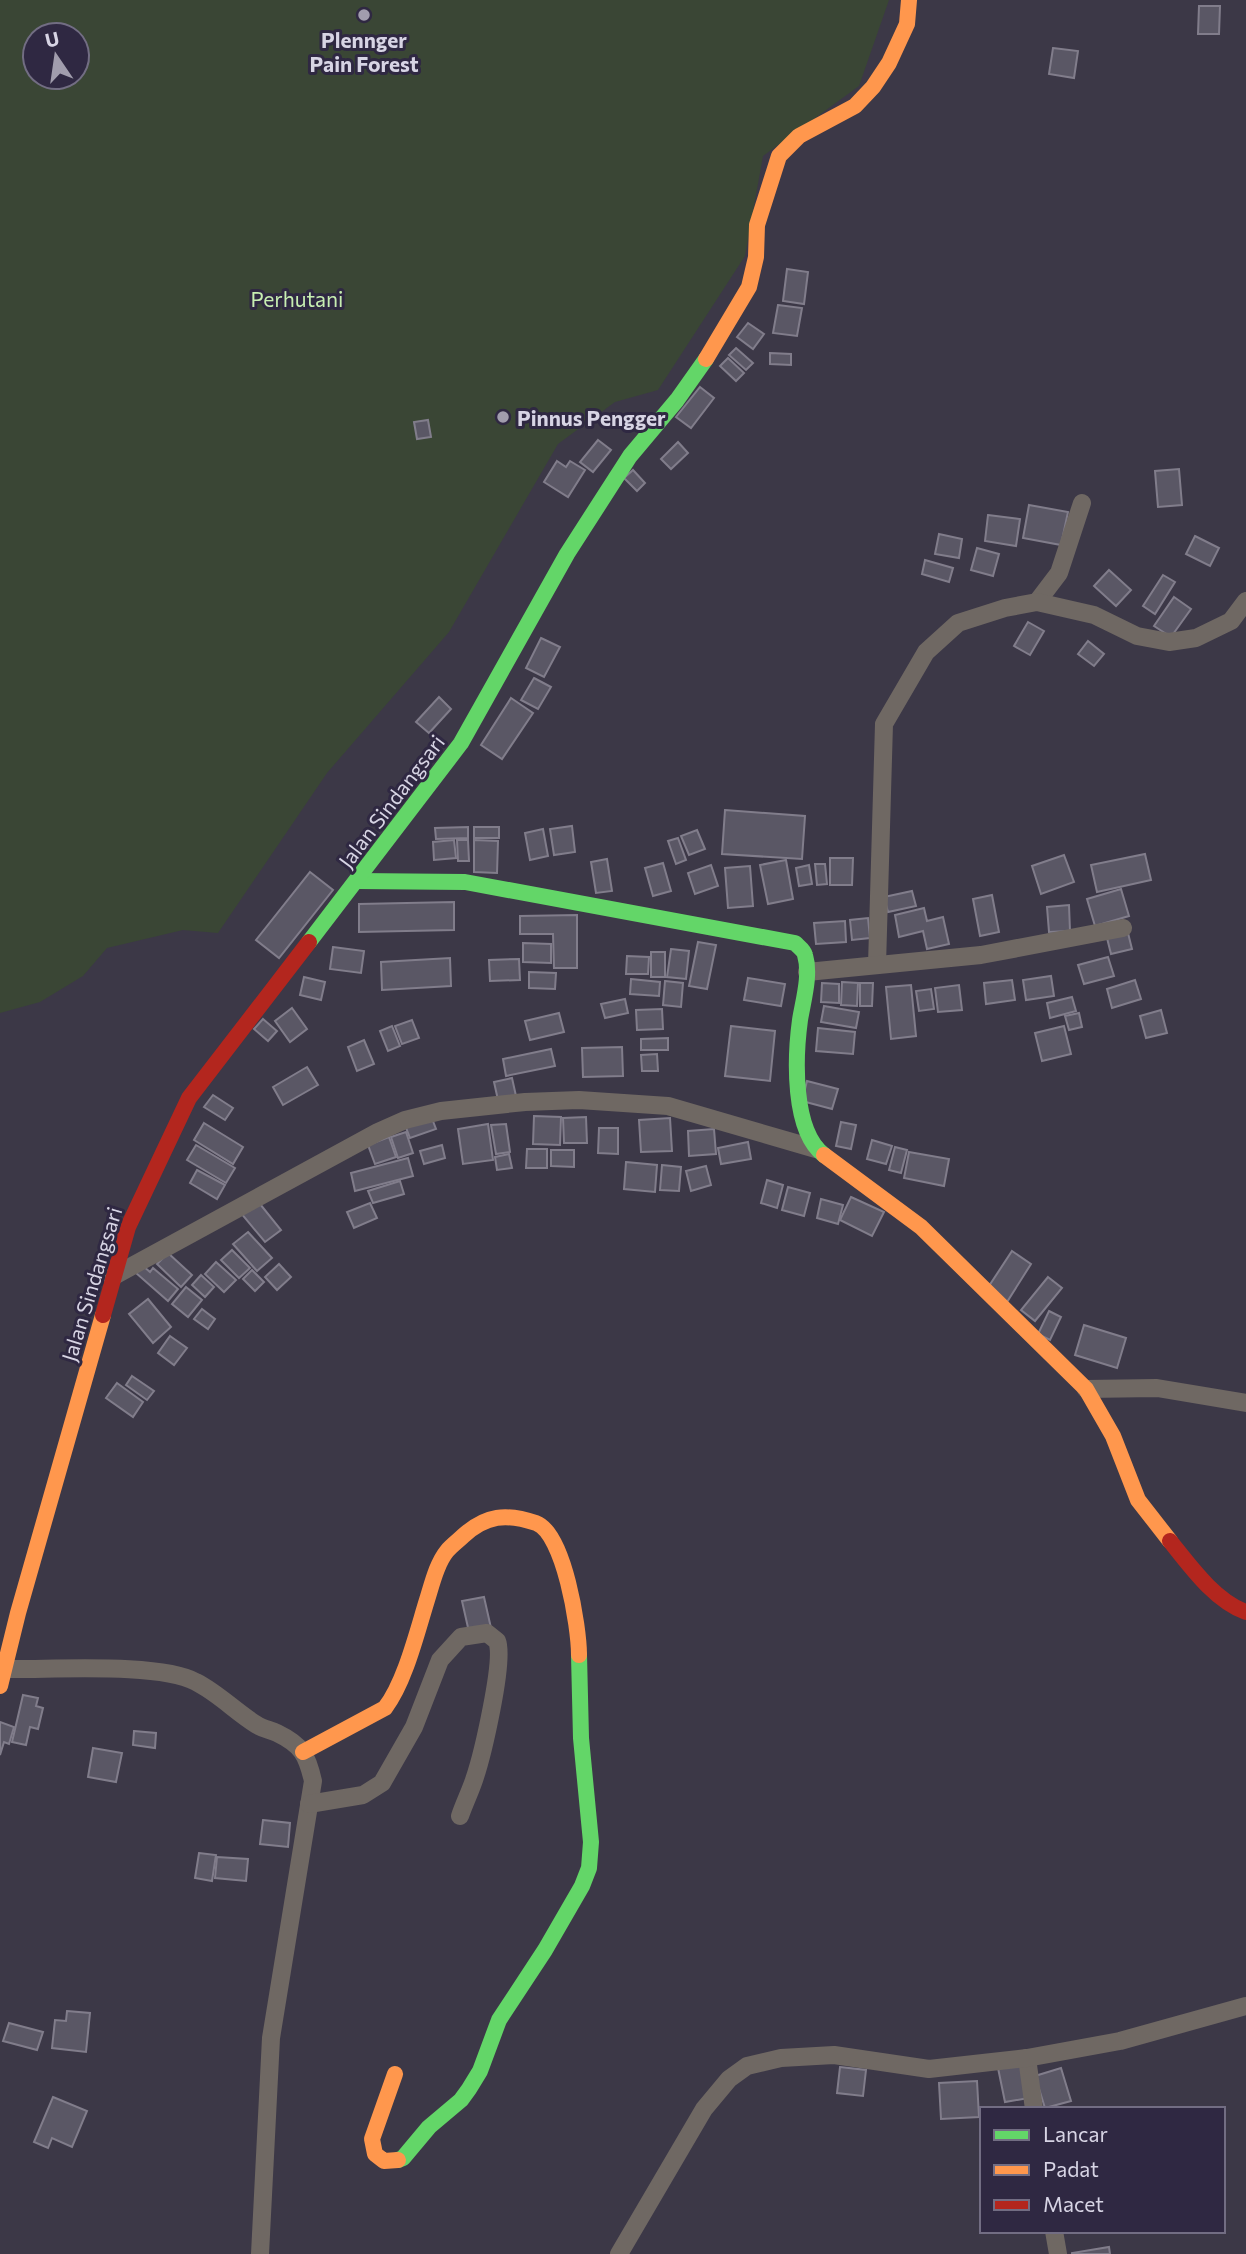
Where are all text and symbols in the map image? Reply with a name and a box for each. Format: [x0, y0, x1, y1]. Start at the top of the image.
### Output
marker: Plennger Pain Forest [356, 7, 372, 23]
north arrow [21, 21, 91, 91]
text: U [43, 26, 61, 52]
place label: Plennger Pain Forest [309, 27, 419, 76]
park label: Perhutani [250, 286, 344, 311]
place label: Pinnus Pengger [517, 405, 666, 430]
marker: Pinnus Pengger [495, 409, 511, 425]
street label: Jalan Sindangsari [333, 730, 449, 872]
street label: Jalan Sindangsari [56, 1204, 126, 1364]
legend [980, 2107, 1225, 2233]
text: Lancar [1043, 2121, 1108, 2146]
text: Padat [1043, 2156, 1099, 2181]
text: Macet [1043, 2191, 1104, 2216]

